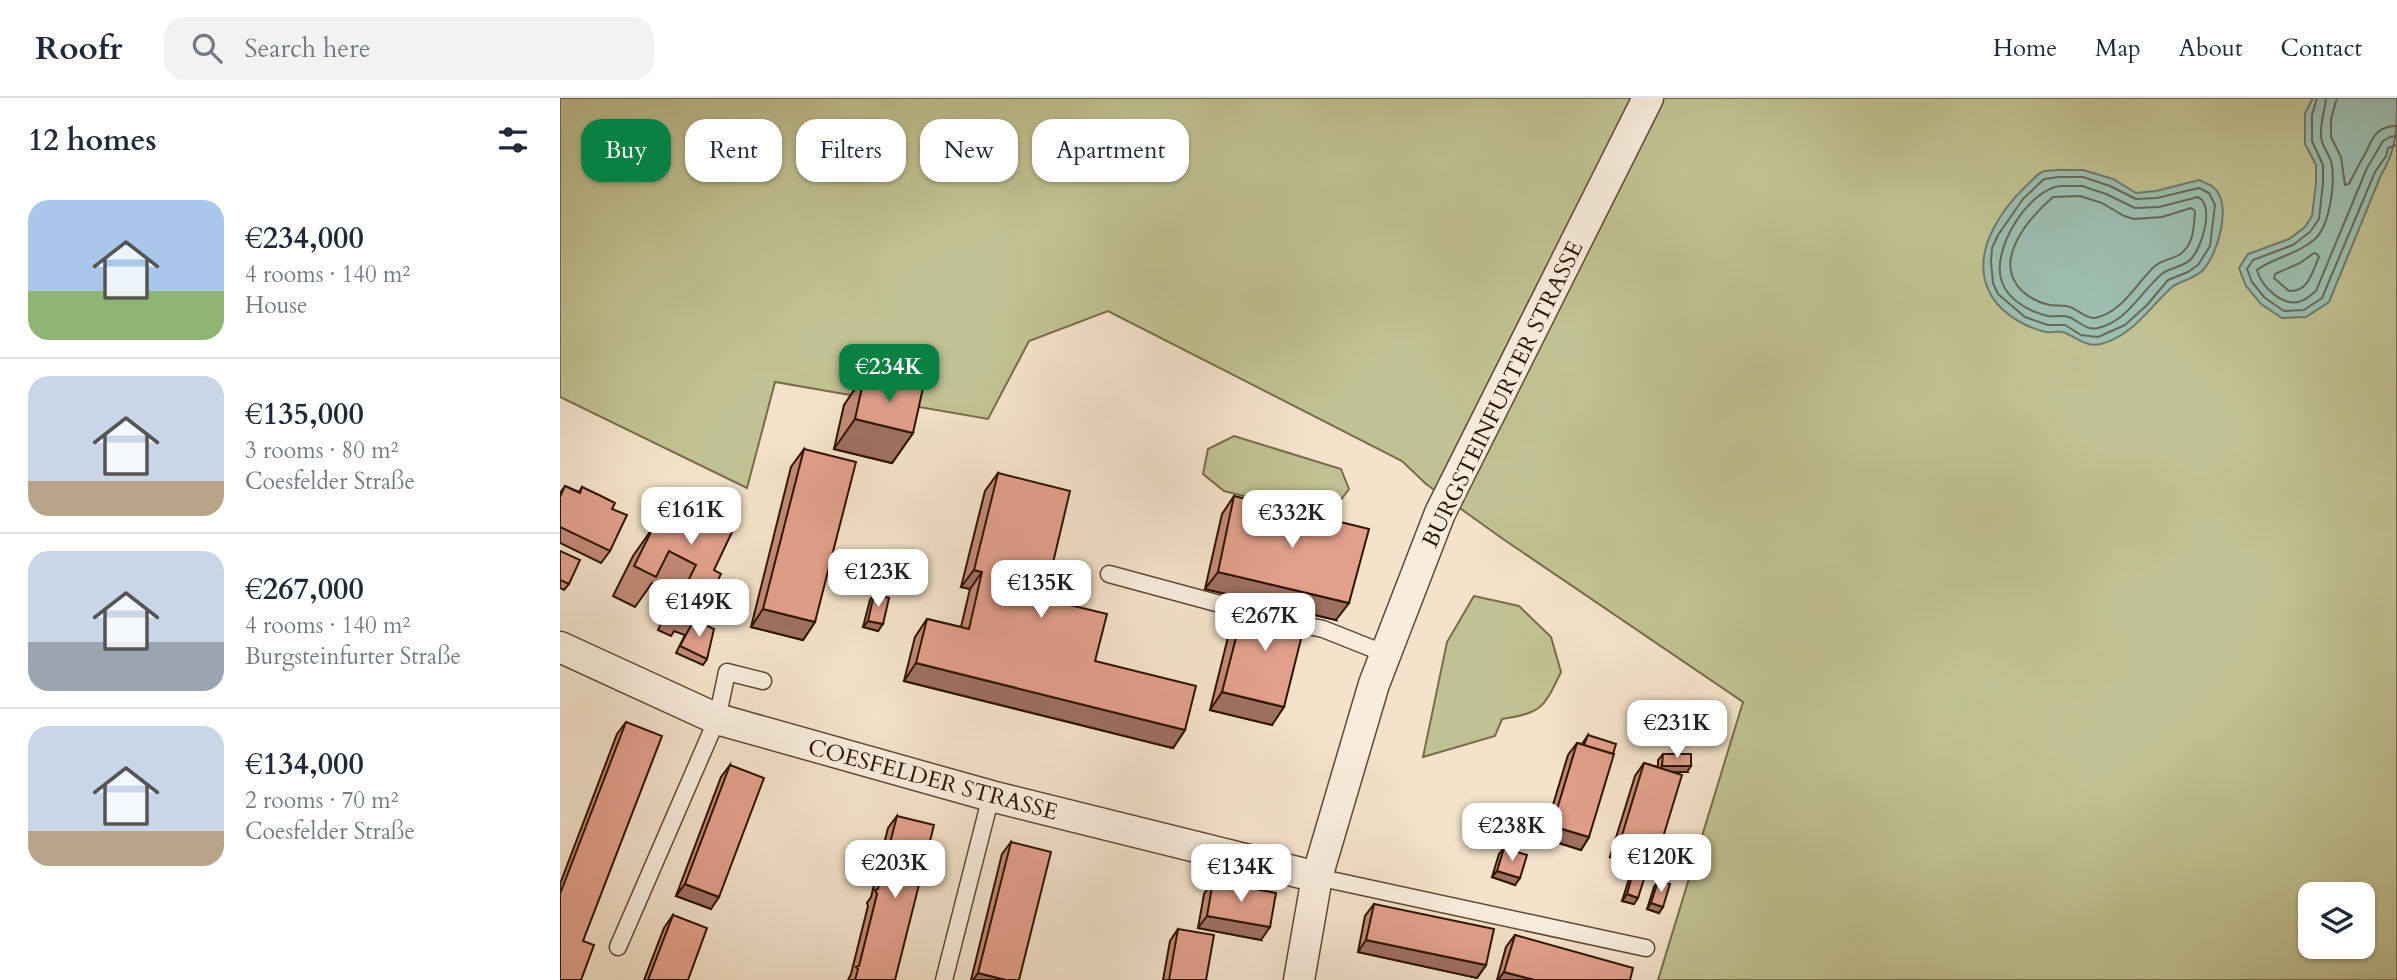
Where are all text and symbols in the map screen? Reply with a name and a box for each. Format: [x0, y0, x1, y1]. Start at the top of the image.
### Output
search box [164, 17, 654, 80]
text: Roofr [35, 26, 122, 71]
icon: search [188, 29, 226, 67]
text: Search here [244, 31, 370, 66]
text: Home [1993, 32, 2057, 65]
text: Map [2095, 32, 2141, 65]
text: About [2179, 32, 2243, 65]
text: Contact [2281, 32, 2362, 65]
chip: Buy [581, 119, 671, 182]
chip: Rent [685, 119, 782, 182]
chip: Filters [796, 119, 906, 182]
chip: New [920, 119, 1018, 182]
chip: Apartment [1032, 119, 1189, 182]
text: 12 homes [28, 120, 157, 161]
icon: filters [494, 121, 532, 159]
text: €234,000 [245, 218, 364, 259]
icon: home [84, 228, 168, 312]
street label: BURGSTEINFURTER STRASSE [1415, 236, 1590, 553]
text: 4 rooms · 140 m² [245, 259, 410, 290]
text: House [245, 290, 307, 321]
pin: €234K [840, 344, 938, 404]
text: €234K [855, 351, 923, 382]
text: €135,000 [245, 394, 364, 435]
icon: home [84, 404, 168, 488]
text: 3 rooms · 80 m² [245, 435, 398, 466]
text: Coesfelder Straße [245, 466, 415, 497]
pin: €161K [642, 488, 740, 547]
pin: €332K [1243, 490, 1341, 550]
text: €161K [657, 494, 725, 525]
text: €332K [1258, 497, 1326, 528]
pin: €123K [829, 550, 927, 609]
text: €123K [844, 556, 912, 587]
pin: €135K [992, 560, 1090, 620]
text: €135K [1007, 567, 1075, 598]
text: €267,000 [245, 569, 364, 610]
icon: home [84, 579, 168, 663]
pin: €149K [650, 580, 748, 639]
text: €149K [665, 586, 733, 617]
pin: €267K [1216, 594, 1314, 653]
text: €267K [1231, 600, 1299, 631]
text: 4 rooms · 140 m² [245, 610, 410, 641]
text: Burgsteinfurter Straße [245, 641, 461, 672]
pin: €231K [1628, 700, 1726, 760]
text: €231K [1643, 707, 1711, 738]
street label: COESFELDER STRASSE [805, 731, 1061, 828]
text: €134,000 [245, 744, 364, 785]
icon: home [84, 754, 168, 838]
text: 2 rooms · 70 m² [245, 785, 398, 816]
pin: €238K [1463, 804, 1561, 863]
text: €238K [1478, 810, 1546, 841]
text: Coesfelder Straße [245, 816, 415, 847]
pin: €120K [1612, 834, 1710, 894]
pin: €203K [846, 840, 944, 900]
text: €120K [1627, 841, 1695, 872]
pin: €134K [1192, 844, 1290, 904]
text: €203K [861, 847, 929, 878]
text: €134K [1207, 851, 1275, 882]
map controls [2298, 882, 2375, 959]
button: layers [2298, 882, 2375, 959]

